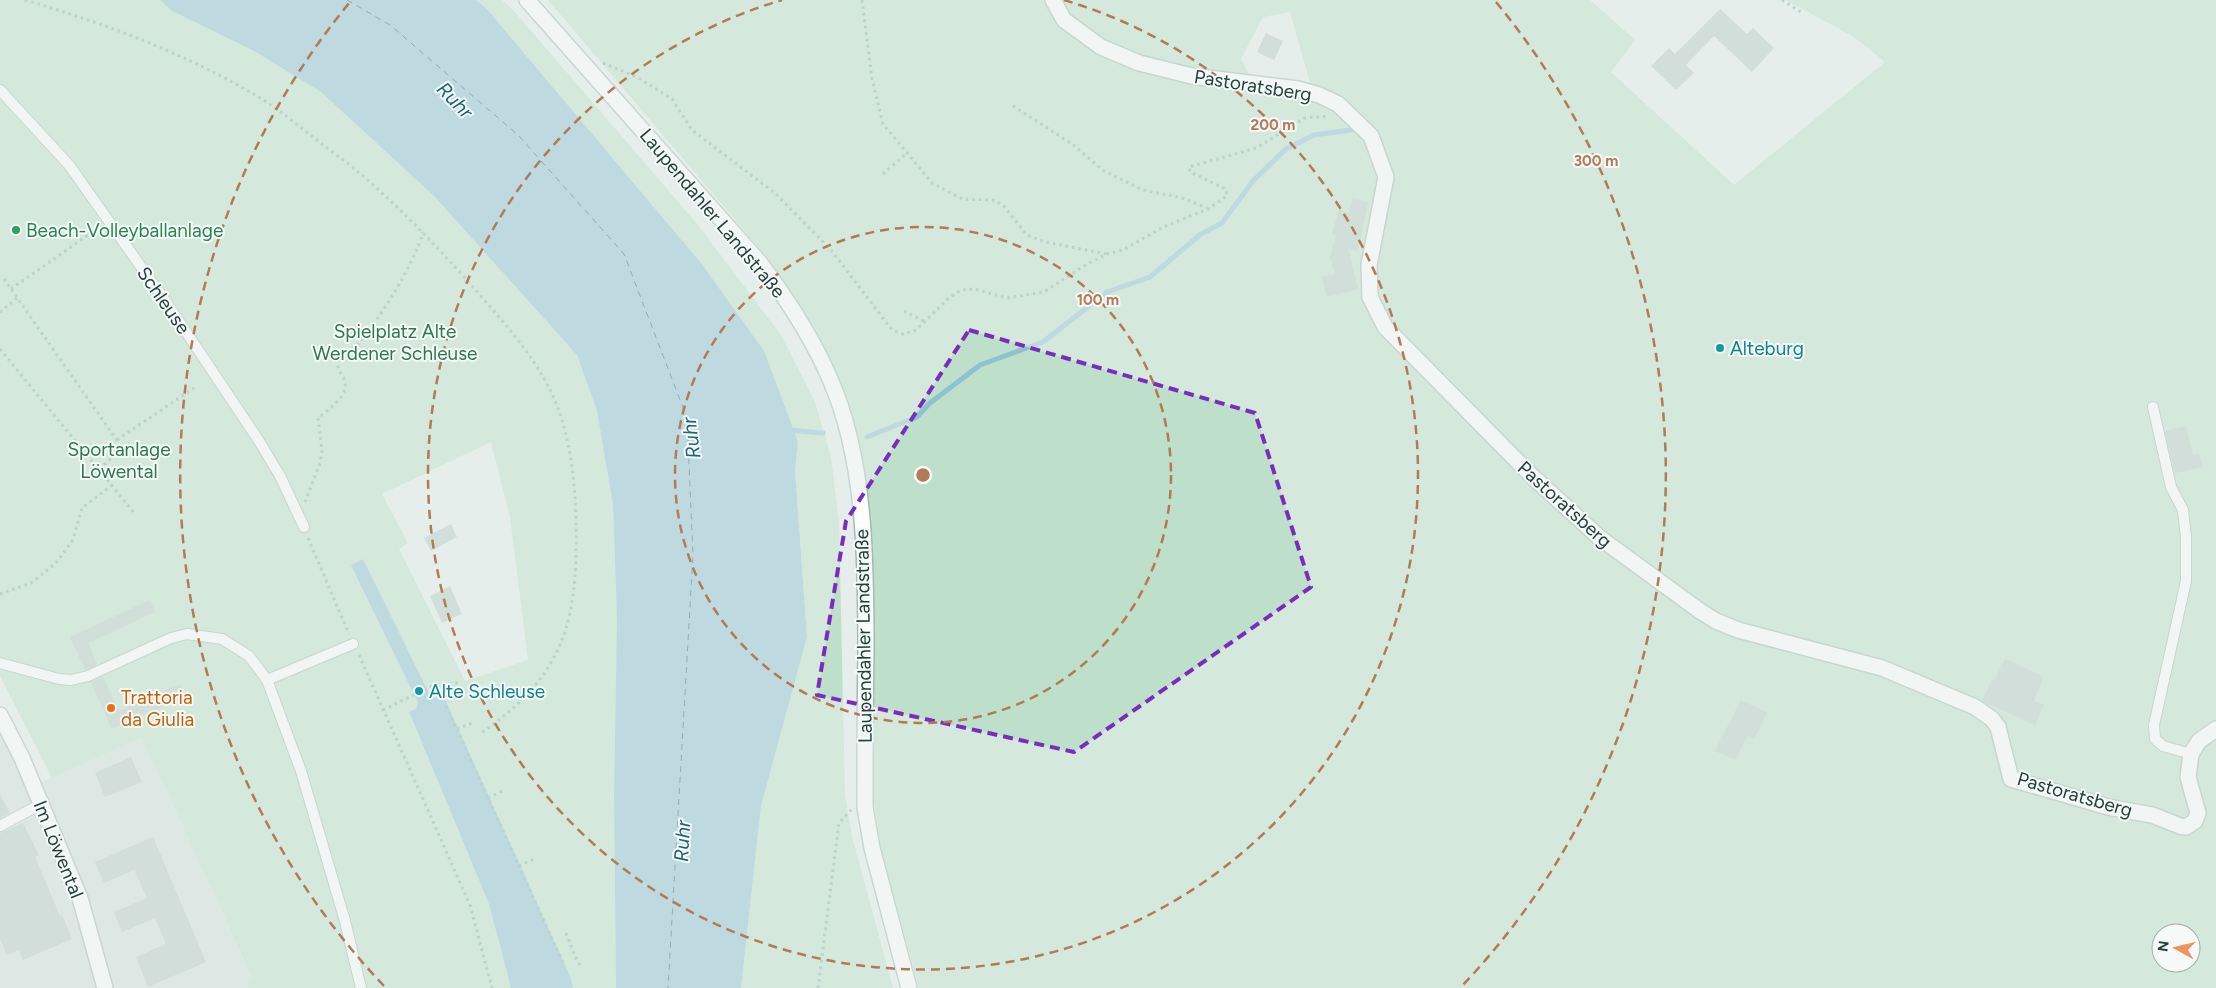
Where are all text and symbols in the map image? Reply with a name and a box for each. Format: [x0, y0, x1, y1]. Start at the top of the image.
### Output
street label: Pastoratsberg [1192, 65, 1313, 106]
water label: Ruhr [432, 77, 479, 124]
text: 200 m [1251, 116, 1295, 134]
street label: Laupendahler Landstraße [635, 124, 790, 303]
text: 300 m [1574, 152, 1618, 170]
place label: Beach-Volleyballanlage [26, 219, 223, 242]
marker: Beach-Volleyballanlage [10, 224, 22, 236]
street label: Schleuse [132, 262, 195, 338]
text: 100 m [1077, 291, 1119, 309]
park label: Spielplatz Alte Werdener Schleuse [313, 320, 477, 365]
place label: Alteburg [1730, 337, 1804, 360]
marker: Alteburg [1714, 342, 1726, 354]
water label: Ruhr [676, 415, 705, 460]
park label: Sportanlage Löwental [67, 438, 171, 483]
street label: Pastoratsberg [1513, 456, 1616, 553]
centre of rings [914, 466, 932, 484]
street label: Laupendahler Landstraße [850, 529, 877, 743]
place label: Alte Schleuse [429, 680, 545, 703]
marker: Alte Schleuse [413, 685, 425, 697]
place label: Trattoria da Giulia [121, 686, 194, 731]
marker: Trattoria da Giulia [105, 702, 117, 714]
street label: Pastoratsberg [2015, 767, 2135, 822]
street label: Im Löwental [29, 797, 89, 901]
water label: Ruhr [669, 818, 695, 862]
north arrow [2151, 923, 2201, 973]
text: N [2154, 940, 2173, 953]

